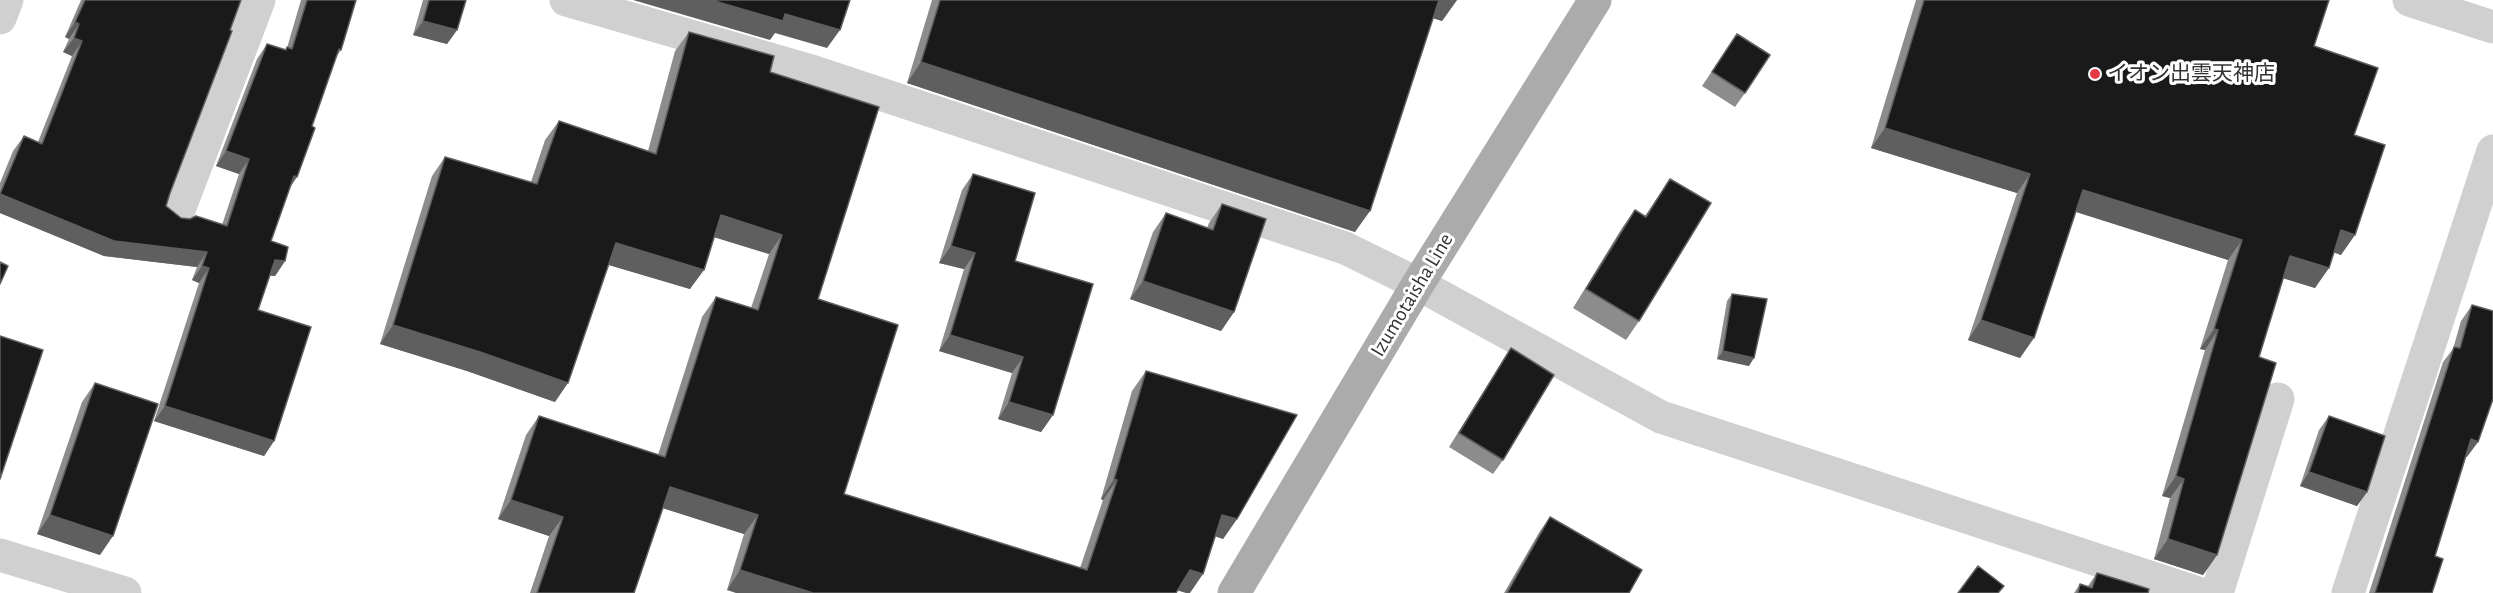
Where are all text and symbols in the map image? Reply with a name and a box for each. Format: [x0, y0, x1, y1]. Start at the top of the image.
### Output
place label: イオン出雲天神店 [2107, 61, 2275, 87]
marker: イオン出雲天神店 [2088, 67, 2102, 81]
street label: Izumotaisha Line [1365, 229, 1459, 361]

